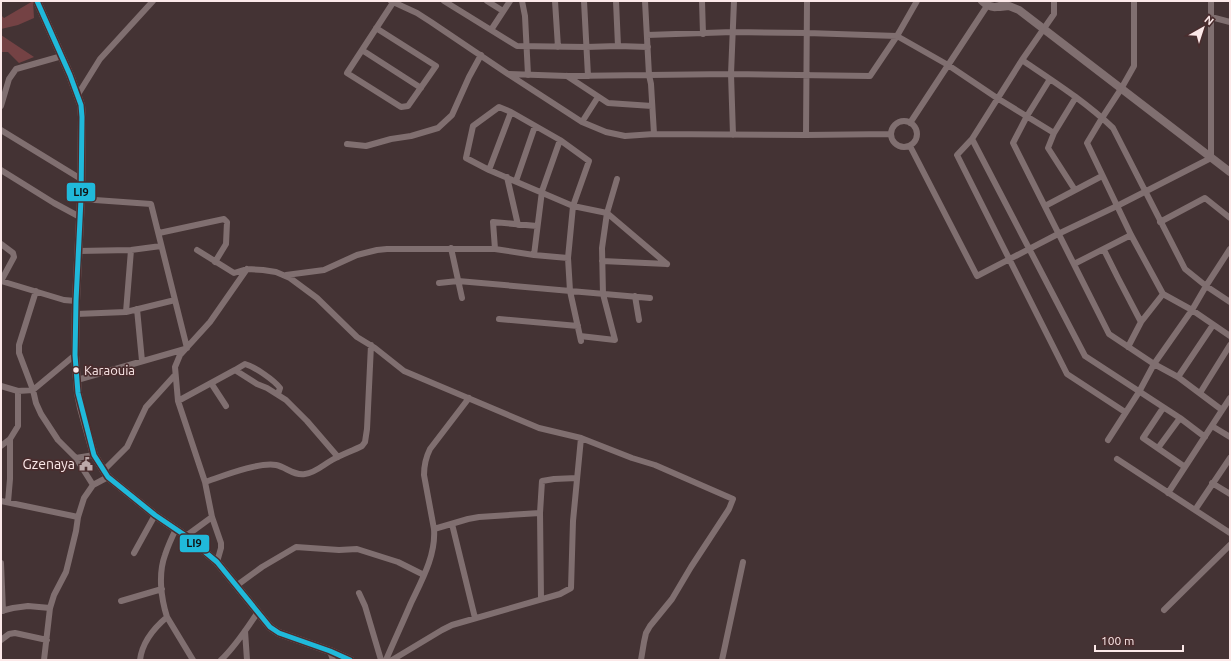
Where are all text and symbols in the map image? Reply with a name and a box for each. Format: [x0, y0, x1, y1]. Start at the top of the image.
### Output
north arrow [1183, 8, 1223, 48]
text: N [1202, 13, 1216, 27]
line badge: LI9 [66, 182, 96, 202]
text: LI9 [73, 186, 89, 198]
place label: Karaouia [84, 363, 135, 377]
marker: Karaouia [71, 365, 81, 375]
place label: Gzenaya [23, 456, 75, 472]
public building icon: Gzenaya [78, 456, 94, 472]
line badge: LI9 [179, 534, 210, 553]
text: LI9 [186, 537, 202, 549]
scale bar [1095, 627, 1183, 653]
text: 100 m [1101, 634, 1134, 647]

